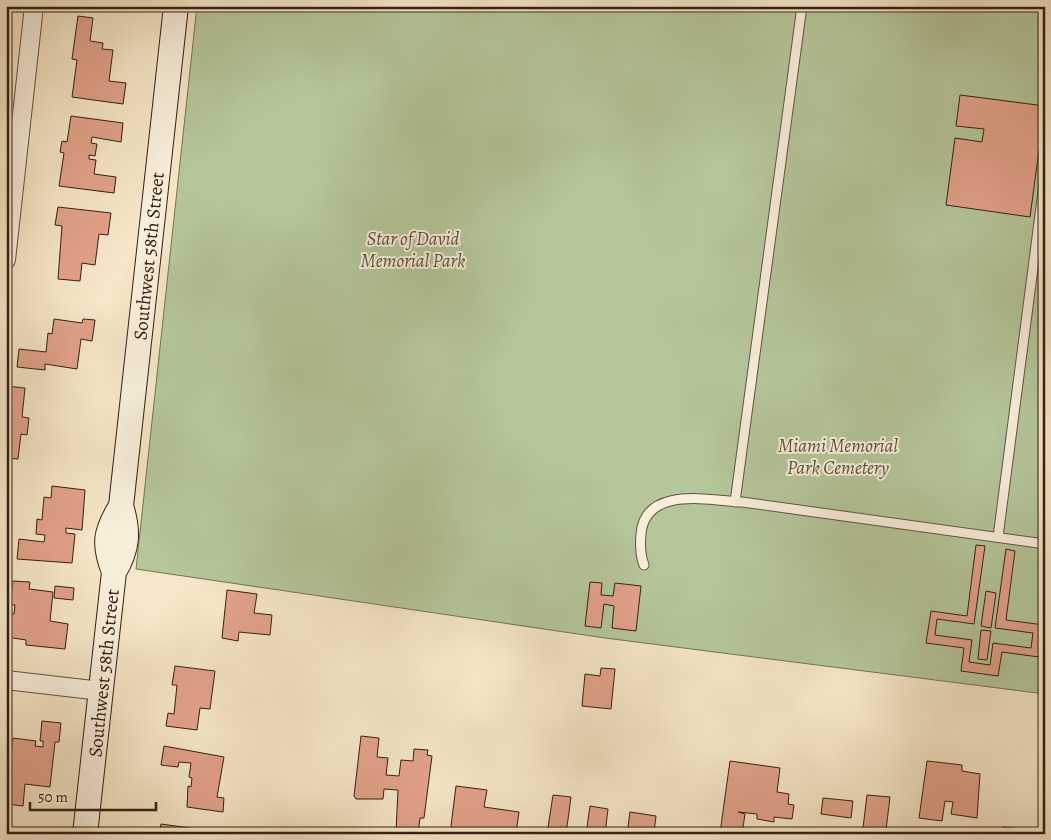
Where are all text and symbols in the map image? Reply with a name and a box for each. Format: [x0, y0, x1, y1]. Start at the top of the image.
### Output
street label: Southwest 58th Street [127, 171, 171, 342]
park label: Star of David Memorial Park [361, 226, 465, 274]
park label: Miami Memorial Park Cemetery [778, 433, 898, 481]
street label: Southwest 58th Street [82, 588, 126, 759]
scale bar [30, 780, 156, 812]
text: 50 m [38, 787, 68, 807]

